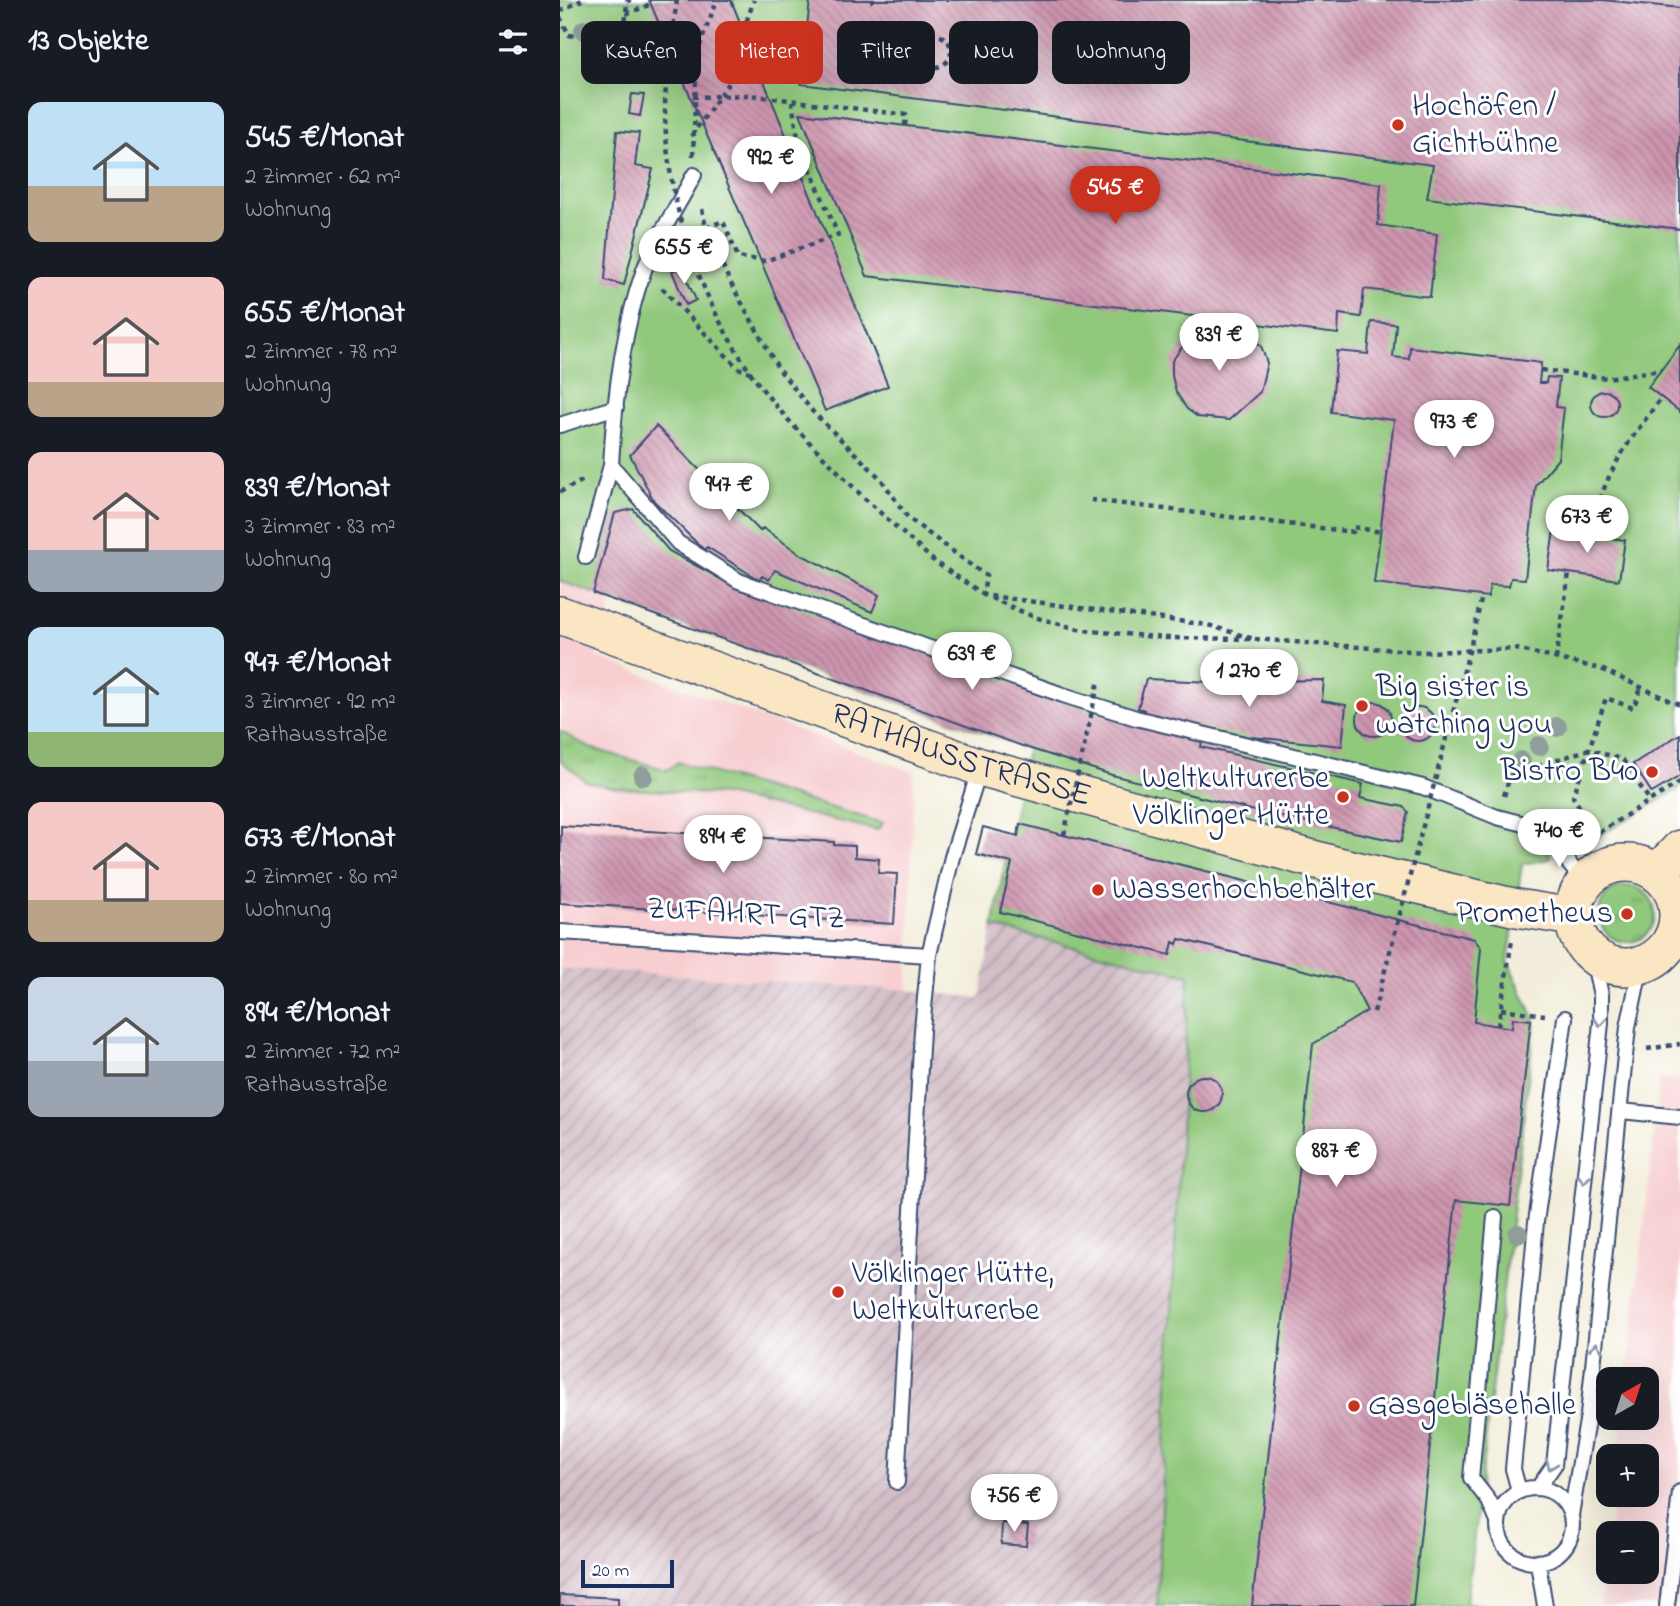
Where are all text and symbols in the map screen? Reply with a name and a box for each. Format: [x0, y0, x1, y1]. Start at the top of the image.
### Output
text: 13 Objekte [28, 20, 148, 64]
chip: Kaufen [581, 21, 701, 84]
chip: Mieten [715, 21, 823, 84]
chip: Filter [837, 21, 935, 84]
chip: Neu [949, 21, 1038, 84]
chip: Wohnung [1052, 21, 1190, 84]
icon: filters [494, 23, 532, 61]
place label: Hochöfen / Gichtbühne [1412, 84, 1559, 168]
text: 545 €/Monat [245, 117, 404, 161]
marker: Hochöfen / Gichtbühne [1390, 117, 1406, 133]
icon: home [84, 130, 168, 214]
pin: 992 € [722, 136, 820, 196]
text: 992 € [747, 142, 795, 175]
text: 2 Zimmer · 62 m² [245, 161, 401, 194]
pin: 545 € [1066, 166, 1164, 226]
text: 545 € [1086, 172, 1144, 205]
text: Wohnung [245, 194, 331, 227]
pin: 655 € [635, 226, 733, 286]
text: 655 € [655, 232, 713, 265]
text: 655 €/Monat [245, 292, 405, 336]
icon: home [84, 305, 168, 389]
pin: 839 € [1170, 314, 1268, 373]
text: 839 € [1196, 319, 1242, 352]
text: 2 Zimmer · 78 m² [245, 336, 397, 369]
text: Wohnung [245, 369, 331, 402]
pin: 973 € [1405, 400, 1503, 460]
text: 973 € [1430, 406, 1478, 439]
pin: 947 € [680, 463, 778, 523]
text: 839 €/Monat [245, 467, 390, 511]
text: 947 € [705, 469, 753, 502]
icon: home [84, 480, 168, 564]
pin: 673 € [1538, 496, 1636, 555]
text: 673 € [1562, 501, 1612, 534]
text: 3 Zimmer · 83 m² [245, 511, 396, 544]
text: Wohnung [245, 544, 331, 577]
pin: 639 € [923, 632, 1021, 692]
text: 639 € [948, 638, 996, 671]
text: 947 €/Monat [245, 642, 391, 686]
pin: 1 270 € [1184, 650, 1314, 709]
icon: home [84, 655, 168, 739]
text: 1 270 € [1216, 655, 1282, 688]
place label: Big sister is watching you [1375, 665, 1552, 749]
text: 3 Zimmer · 92 m² [245, 686, 396, 719]
street label: RATHAUSSTRASSE [824, 691, 1096, 820]
marker: Big sister is watching you [1354, 698, 1370, 714]
text: Rathausstraße [245, 719, 387, 752]
place label: Bistro B40 [1500, 749, 1638, 796]
place label: Weltkulturerbe Völklinger Hütte [1132, 756, 1330, 840]
marker: Bistro B40 [1644, 764, 1660, 780]
marker: Weltkulturerbe Völklinger Hütte [1335, 789, 1351, 805]
pin: 740 € [1510, 810, 1608, 869]
text: 740 € [1534, 815, 1584, 848]
pin: 894 € [674, 816, 772, 875]
text: 673 €/Monat [245, 817, 396, 861]
text: 894 € [700, 821, 746, 854]
icon: home [84, 830, 168, 914]
text: 2 Zimmer · 80 m² [245, 861, 398, 894]
place label: Wasserhochbehälter [1112, 867, 1375, 914]
marker: Wasserhochbehälter [1090, 882, 1106, 898]
street label: ZUFAHRT GTZ [646, 886, 846, 944]
place label: Prometheus [1456, 891, 1613, 938]
text: Wohnung [245, 894, 331, 927]
marker: Prometheus [1619, 906, 1635, 922]
text: 894 €/Monat [245, 992, 390, 1036]
icon: home [84, 1005, 168, 1089]
one-way arrow [1593, 1017, 1608, 1028]
text: 2 Zimmer · 72 m² [245, 1036, 400, 1069]
text: Rathausstraße [245, 1069, 387, 1102]
pin: 887 € [1287, 1130, 1385, 1189]
text: 887 € [1312, 1135, 1360, 1168]
one-way arrow [1577, 1173, 1592, 1185]
place label: Völklinger Hütte, Weltkulturerbe [851, 1251, 1054, 1335]
marker: Völklinger Hütte, Weltkulturerbe [830, 1284, 846, 1300]
one-way arrow [1588, 1341, 1603, 1353]
north arrow [1596, 1367, 1659, 1430]
map controls [1596, 1367, 1659, 1584]
place label: Gasgebläsehalle [1368, 1383, 1577, 1430]
marker: Gasgebläsehalle [1346, 1398, 1362, 1414]
button: + [1596, 1444, 1659, 1507]
one-way arrow [1546, 1458, 1560, 1470]
pin: 756 € [965, 1474, 1063, 1534]
text: 756 € [987, 1480, 1041, 1513]
button: − [1596, 1521, 1659, 1584]
scale bar [581, 1557, 674, 1589]
text: 20 m [592, 1558, 629, 1585]

